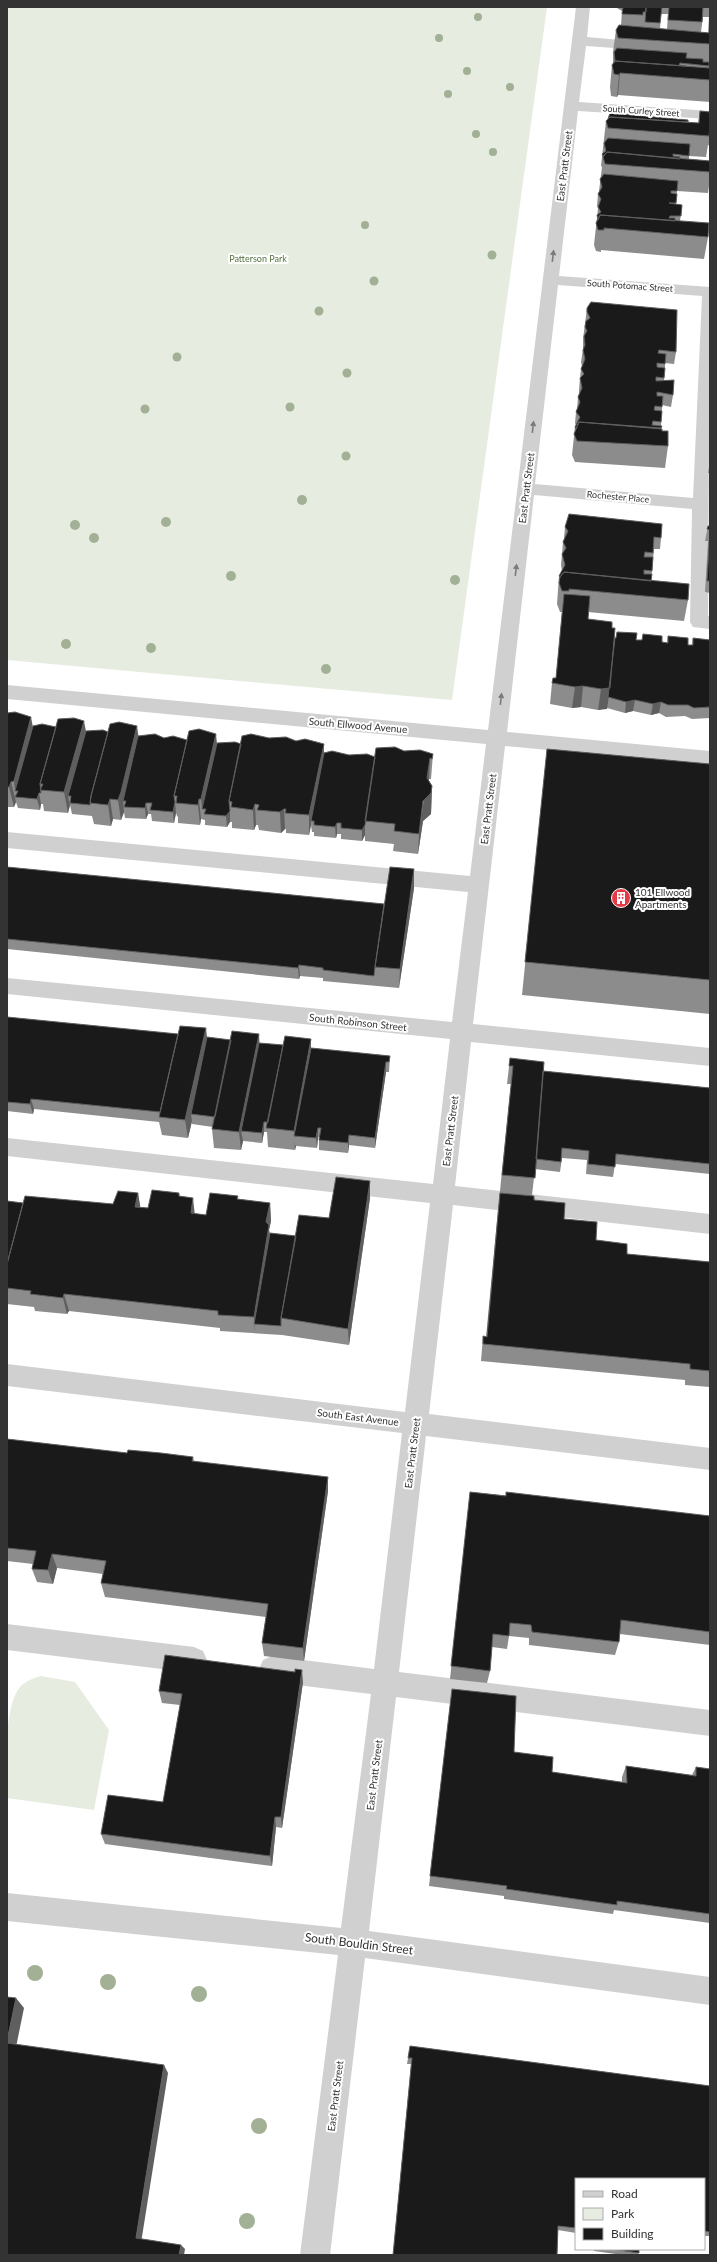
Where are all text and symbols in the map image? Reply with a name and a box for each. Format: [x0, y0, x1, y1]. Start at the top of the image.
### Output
street label: South Curley Street [602, 102, 681, 119]
street label: East Pratt Street [554, 129, 574, 202]
one-way arrow [550, 250, 556, 262]
park label: Patterson Park [229, 253, 287, 264]
street label: South Potomac Street [587, 277, 674, 294]
one-way arrow [530, 421, 536, 433]
street label: East Pratt Street [516, 451, 536, 524]
street label: Rochester Place [586, 488, 650, 505]
one-way arrow [513, 564, 519, 576]
one-way arrow [498, 693, 504, 705]
street label: South Ellwood Avenue [308, 715, 408, 735]
street label: East Pratt Street [478, 772, 498, 845]
place label: 101 Ellwood Apartments [635, 886, 690, 910]
building icon: 101 Ellwood Apartments [610, 887, 632, 909]
street label: South Robinson Street [309, 1011, 408, 1033]
street label: East Pratt Street [440, 1094, 460, 1167]
street label: South East Avenue [316, 1406, 400, 1428]
street label: East Pratt Street [402, 1416, 422, 1489]
street label: East Pratt Street [364, 1738, 384, 1811]
street label: South Bouldin Street [304, 1929, 415, 1958]
street label: East Pratt Street [325, 2059, 345, 2132]
legend [575, 2178, 705, 2250]
text: Road [611, 2186, 638, 2201]
text: Park [611, 2206, 635, 2221]
text: Building [611, 2226, 654, 2241]

